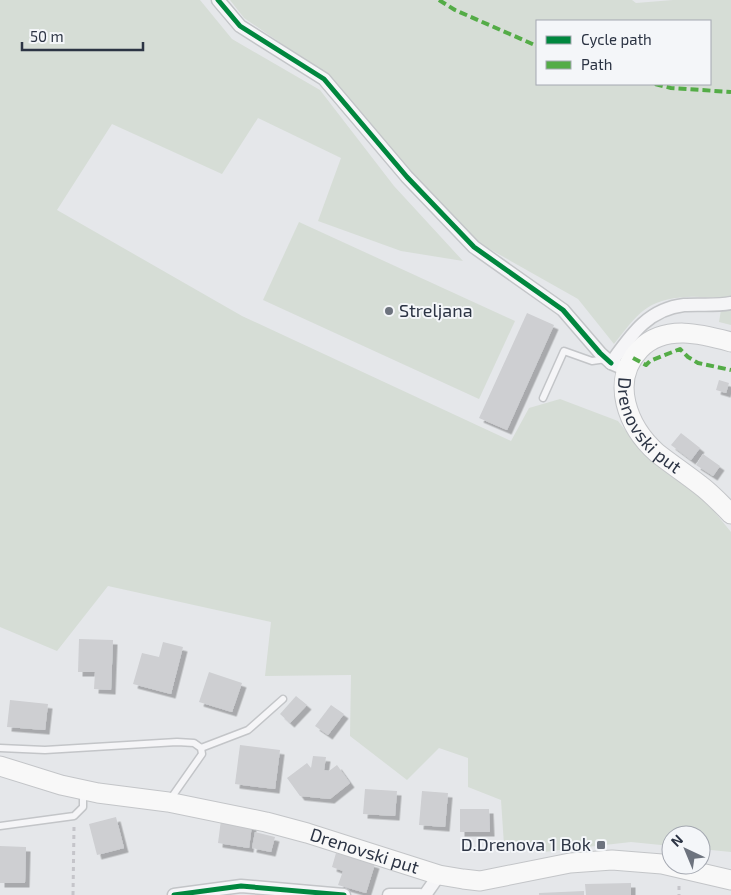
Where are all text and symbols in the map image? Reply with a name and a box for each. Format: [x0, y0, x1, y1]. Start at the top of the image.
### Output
scale bar [22, 20, 144, 52]
legend [536, 20, 711, 85]
text: 50 m [30, 27, 64, 45]
text: Cycle path [581, 30, 652, 48]
text: Path [581, 55, 612, 73]
place label: Streljana [399, 299, 473, 321]
marker: Streljana [383, 305, 395, 317]
street label: Drenovski put [614, 376, 686, 478]
street label: Drenovski put [307, 823, 422, 878]
north arrow [661, 825, 711, 875]
text: N [667, 831, 686, 850]
place label: D.Drenova 1 Bok [461, 833, 591, 855]
marker: D.Drenova 1 Bok [595, 839, 607, 851]

